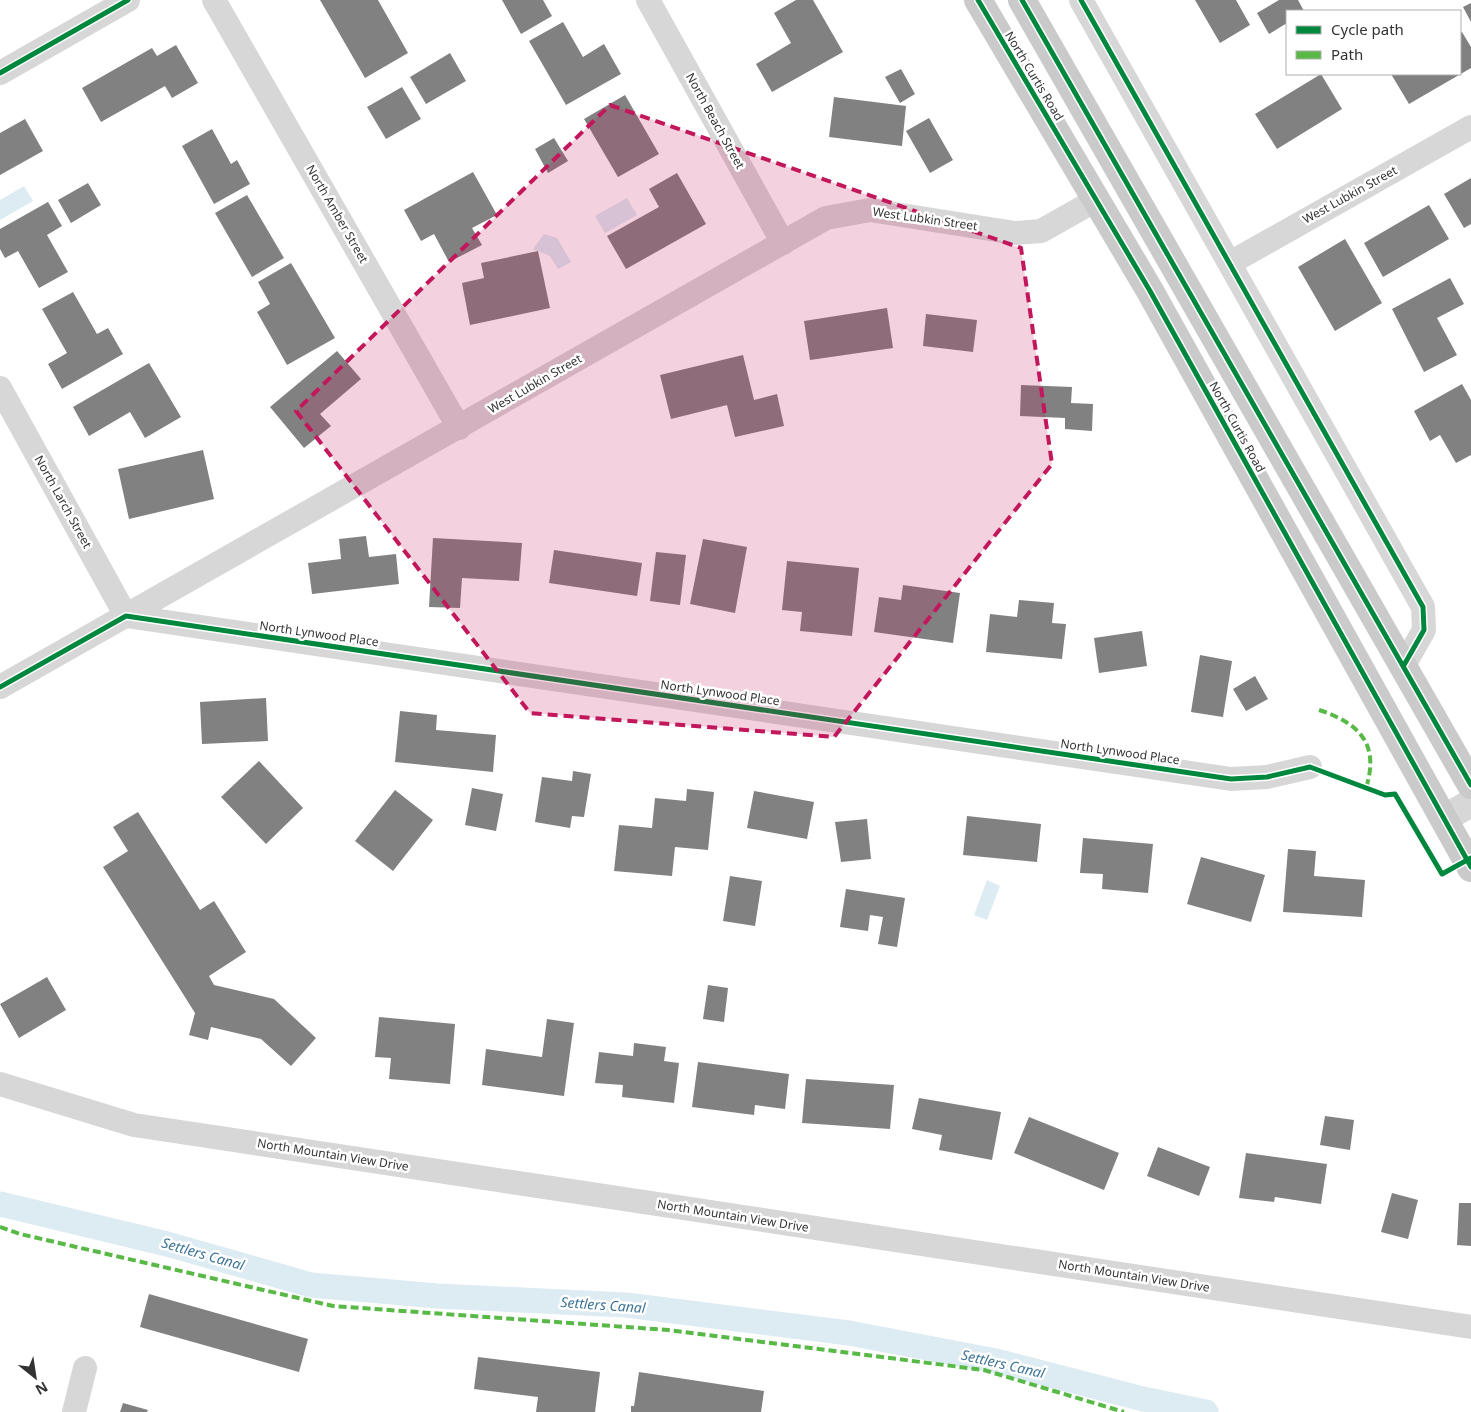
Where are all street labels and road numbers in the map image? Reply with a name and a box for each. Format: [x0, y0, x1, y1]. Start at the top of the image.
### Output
street label: North Curtis Road [1001, 28, 1068, 124]
street label: North Beach Street [682, 70, 749, 172]
street label: West Lubkin Street [1299, 161, 1401, 228]
street label: North Amber Street [302, 162, 373, 267]
street label: West Lubkin Street [872, 203, 979, 234]
street label: West Lubkin Street [485, 349, 585, 417]
street label: North Curtis Road [1205, 378, 1269, 475]
street label: North Larch Street [31, 452, 96, 552]
street label: North Lynwood Place [258, 617, 380, 650]
street label: North Lynwood Place [659, 676, 781, 709]
street label: North Lynwood Place [1059, 735, 1181, 768]
street label: North Mountain View Drive [256, 1134, 410, 1175]
street label: North Mountain View Drive [656, 1195, 810, 1236]
street label: North Mountain View Drive [1057, 1255, 1211, 1296]

